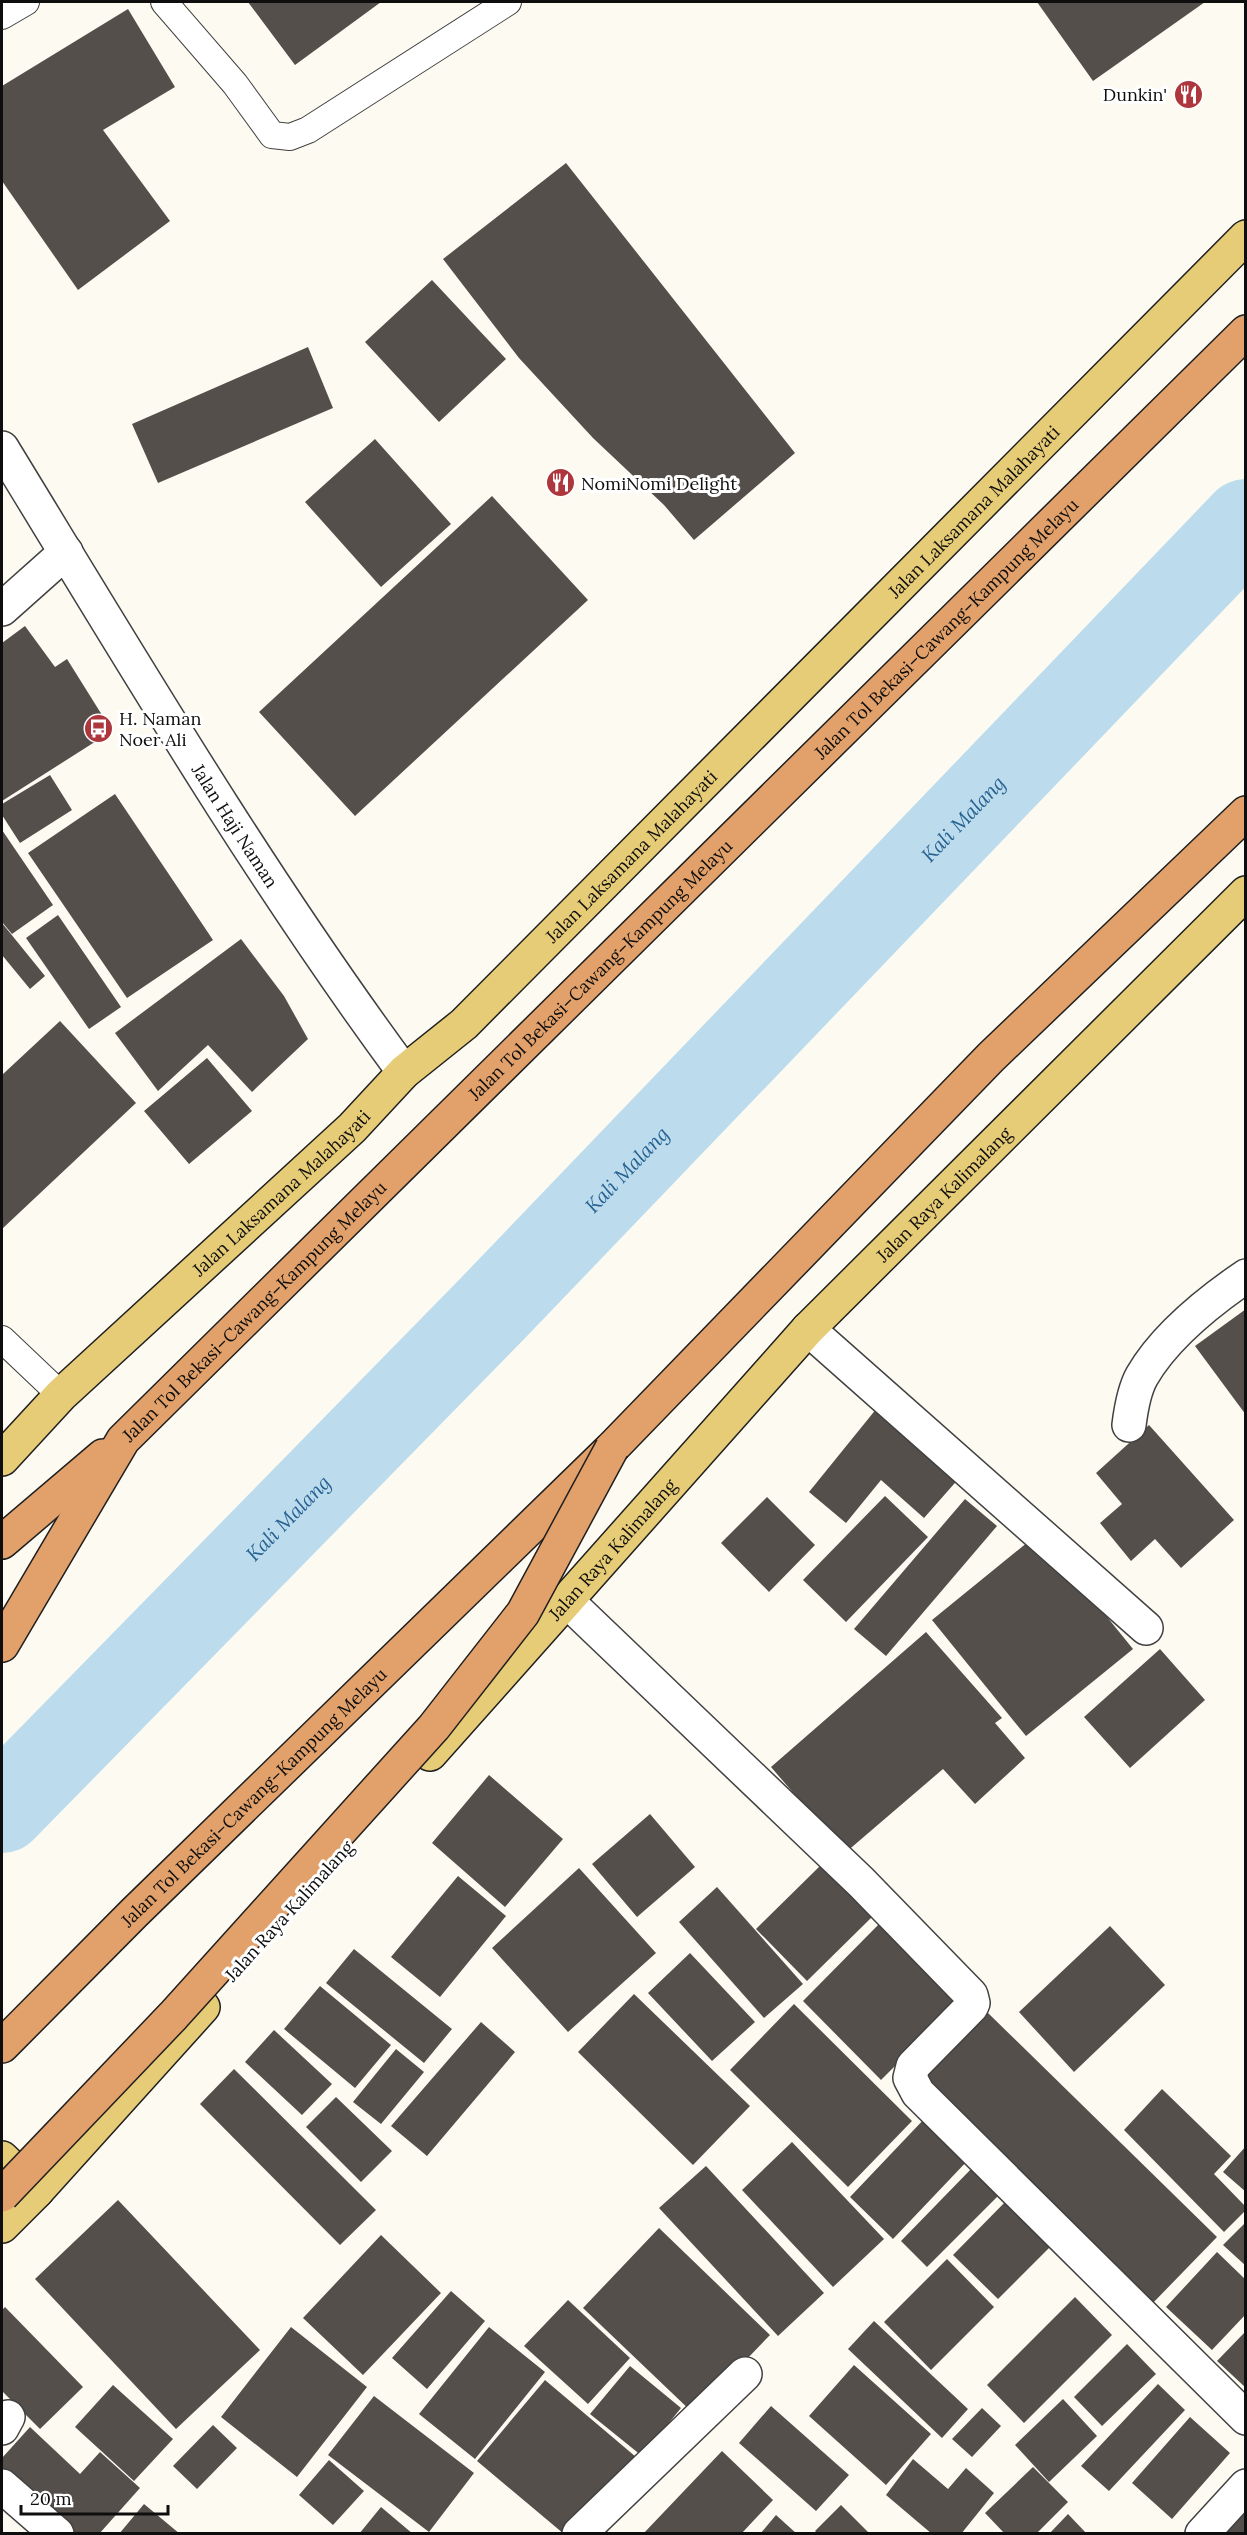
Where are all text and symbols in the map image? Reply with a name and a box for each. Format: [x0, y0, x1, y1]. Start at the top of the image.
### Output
restaurant icon: Dunkin' [1172, 78, 1204, 110]
place label: Dunkin' [1103, 83, 1167, 106]
street label: Jalan Laksamana Malahayati [882, 420, 1064, 603]
restaurant icon: NomiNomi Delight [544, 467, 576, 499]
place label: NomiNomi Delight [581, 472, 737, 495]
street label: Jalan Tol Bekasi–Cawang–Kampung Melayu [808, 493, 1083, 764]
place label: H. Naman Noer Ali [119, 707, 201, 751]
bus stop icon: H. Naman Noer Ali [82, 712, 114, 744]
street label: Jalan Haji Naman [187, 759, 284, 892]
street label: Jalan Laksamana Malahayati [540, 765, 722, 948]
water label: Kali Malang [916, 770, 1010, 867]
street label: Jalan Tol Bekasi–Cawang–Kampung Melayu [462, 834, 737, 1106]
street label: Jalan Laksamana Malahayati [187, 1105, 375, 1281]
water label: Kali Malang [579, 1121, 673, 1217]
street label: Jalan Raya Kalimalang [870, 1121, 1017, 1267]
street label: Jalan Tol Bekasi–Cawang–Kampung Melayu [116, 1175, 391, 1447]
water label: Kali Malang [240, 1470, 335, 1566]
street label: Jalan Raya Kalimalang [542, 1473, 682, 1626]
street label: Jalan Tol Bekasi–Cawang–Kampung Melayu [115, 1662, 391, 1932]
street label: Jalan Raya Kalimalang [219, 1835, 359, 1987]
scale bar [21, 2478, 168, 2516]
text: 20 m [30, 2487, 72, 2510]

